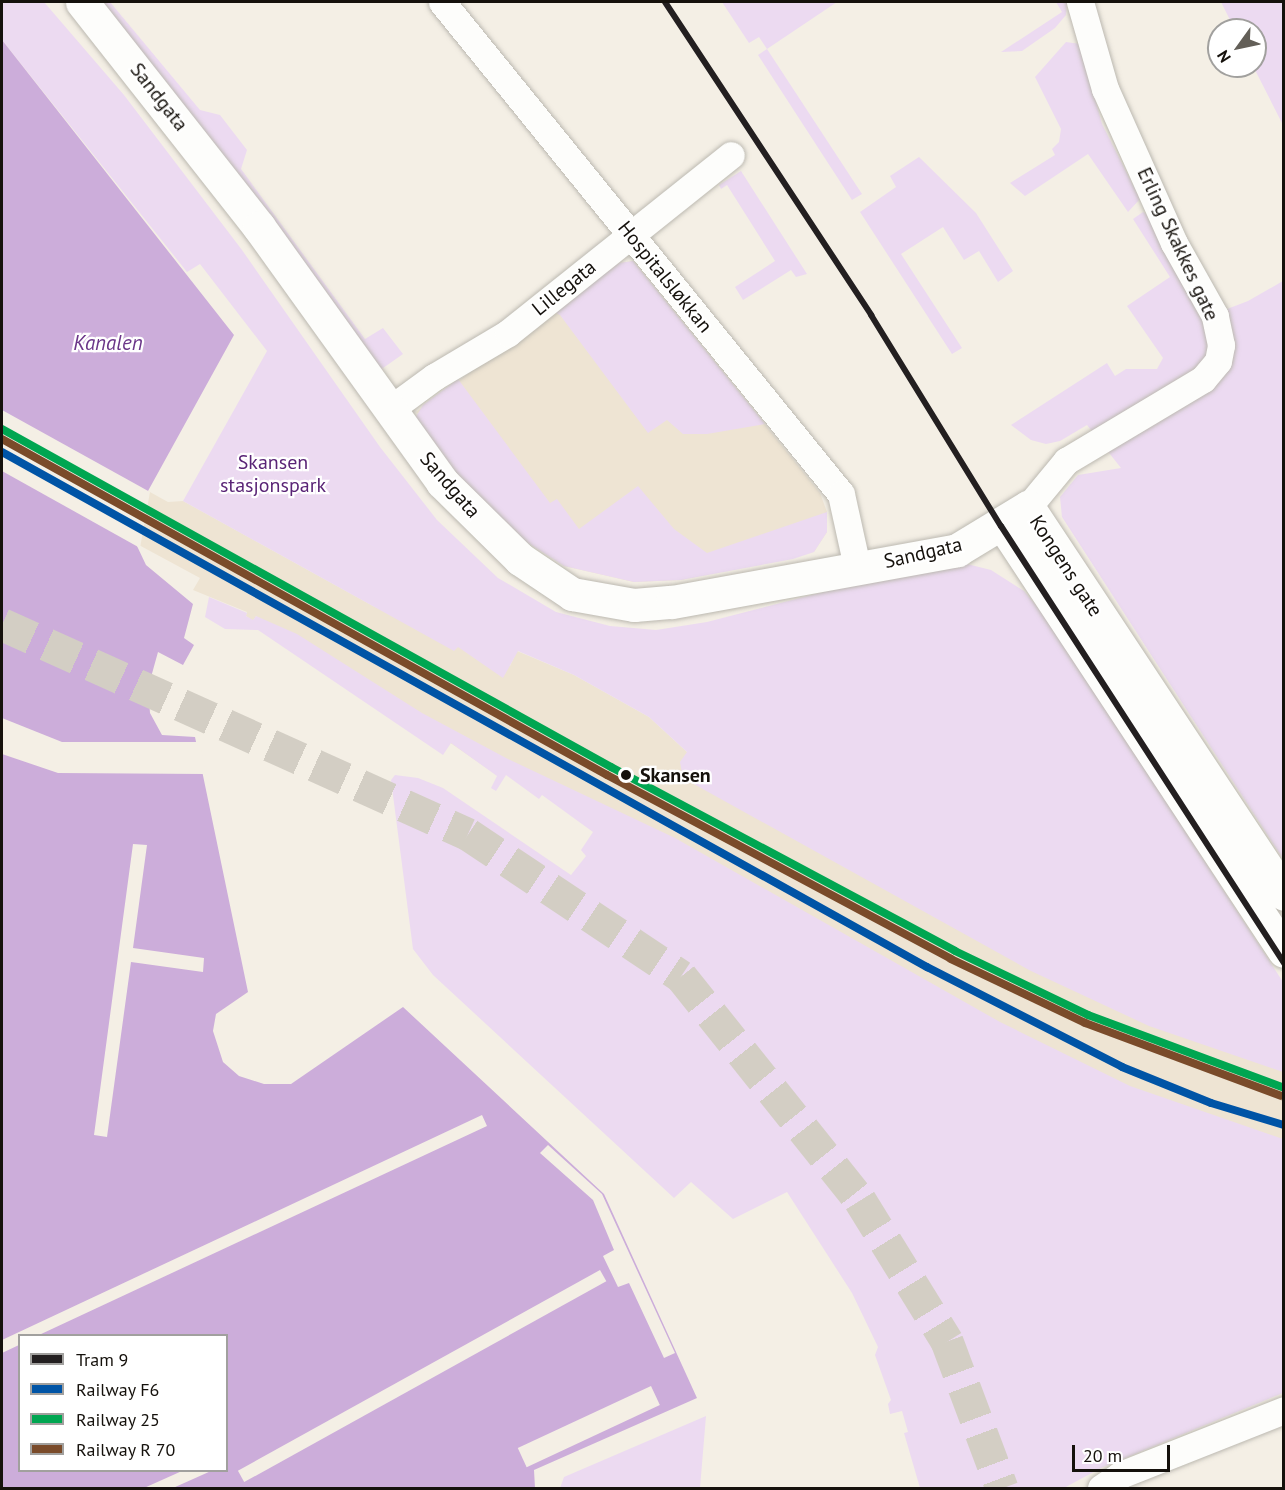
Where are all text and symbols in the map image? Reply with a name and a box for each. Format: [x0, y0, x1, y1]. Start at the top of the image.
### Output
north arrow [1207, 18, 1267, 78]
text: N [1212, 47, 1235, 67]
street label: Sandgata [125, 58, 193, 136]
street label: Erling Skakkes gate [1132, 164, 1224, 324]
street label: Hospitalsløkkan [613, 216, 717, 338]
street label: Lillegata [527, 255, 601, 321]
water label: Kanalen [73, 330, 143, 356]
street label: Sandgata [415, 447, 485, 523]
park label: Skansen stasjonspark [220, 451, 326, 498]
street label: Kongens gate [1024, 511, 1108, 621]
street label: Sandgata [882, 532, 964, 574]
place label: Skansen [640, 763, 711, 787]
marker: Skansen [617, 766, 635, 784]
legend [18, 1334, 228, 1472]
text: Tram 9 [76, 1348, 128, 1371]
text: Railway F6 [76, 1378, 159, 1401]
text: Railway 25 [76, 1408, 160, 1431]
scale bar [1075, 1433, 1172, 1471]
text: Railway R 70 [76, 1438, 175, 1461]
text: 20 m [1083, 1444, 1122, 1467]

